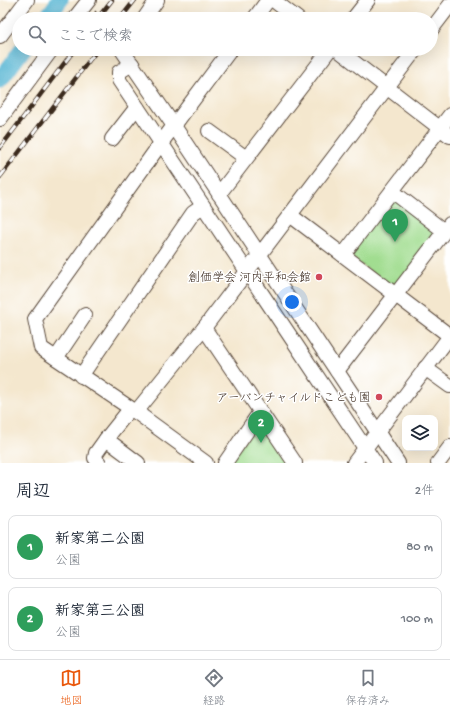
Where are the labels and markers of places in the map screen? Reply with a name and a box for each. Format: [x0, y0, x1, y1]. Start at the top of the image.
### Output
pin: 1 [382, 209, 408, 242]
place label: 創価学会 河内平和会館 [188, 271, 311, 286]
marker: 創価学会 河内平和会館 [314, 272, 324, 282]
place label: アーバンチャイルドこども園 [216, 391, 371, 406]
marker: アーバンチャイルドこども園 [374, 392, 384, 402]
pin: 2 [248, 410, 274, 443]

